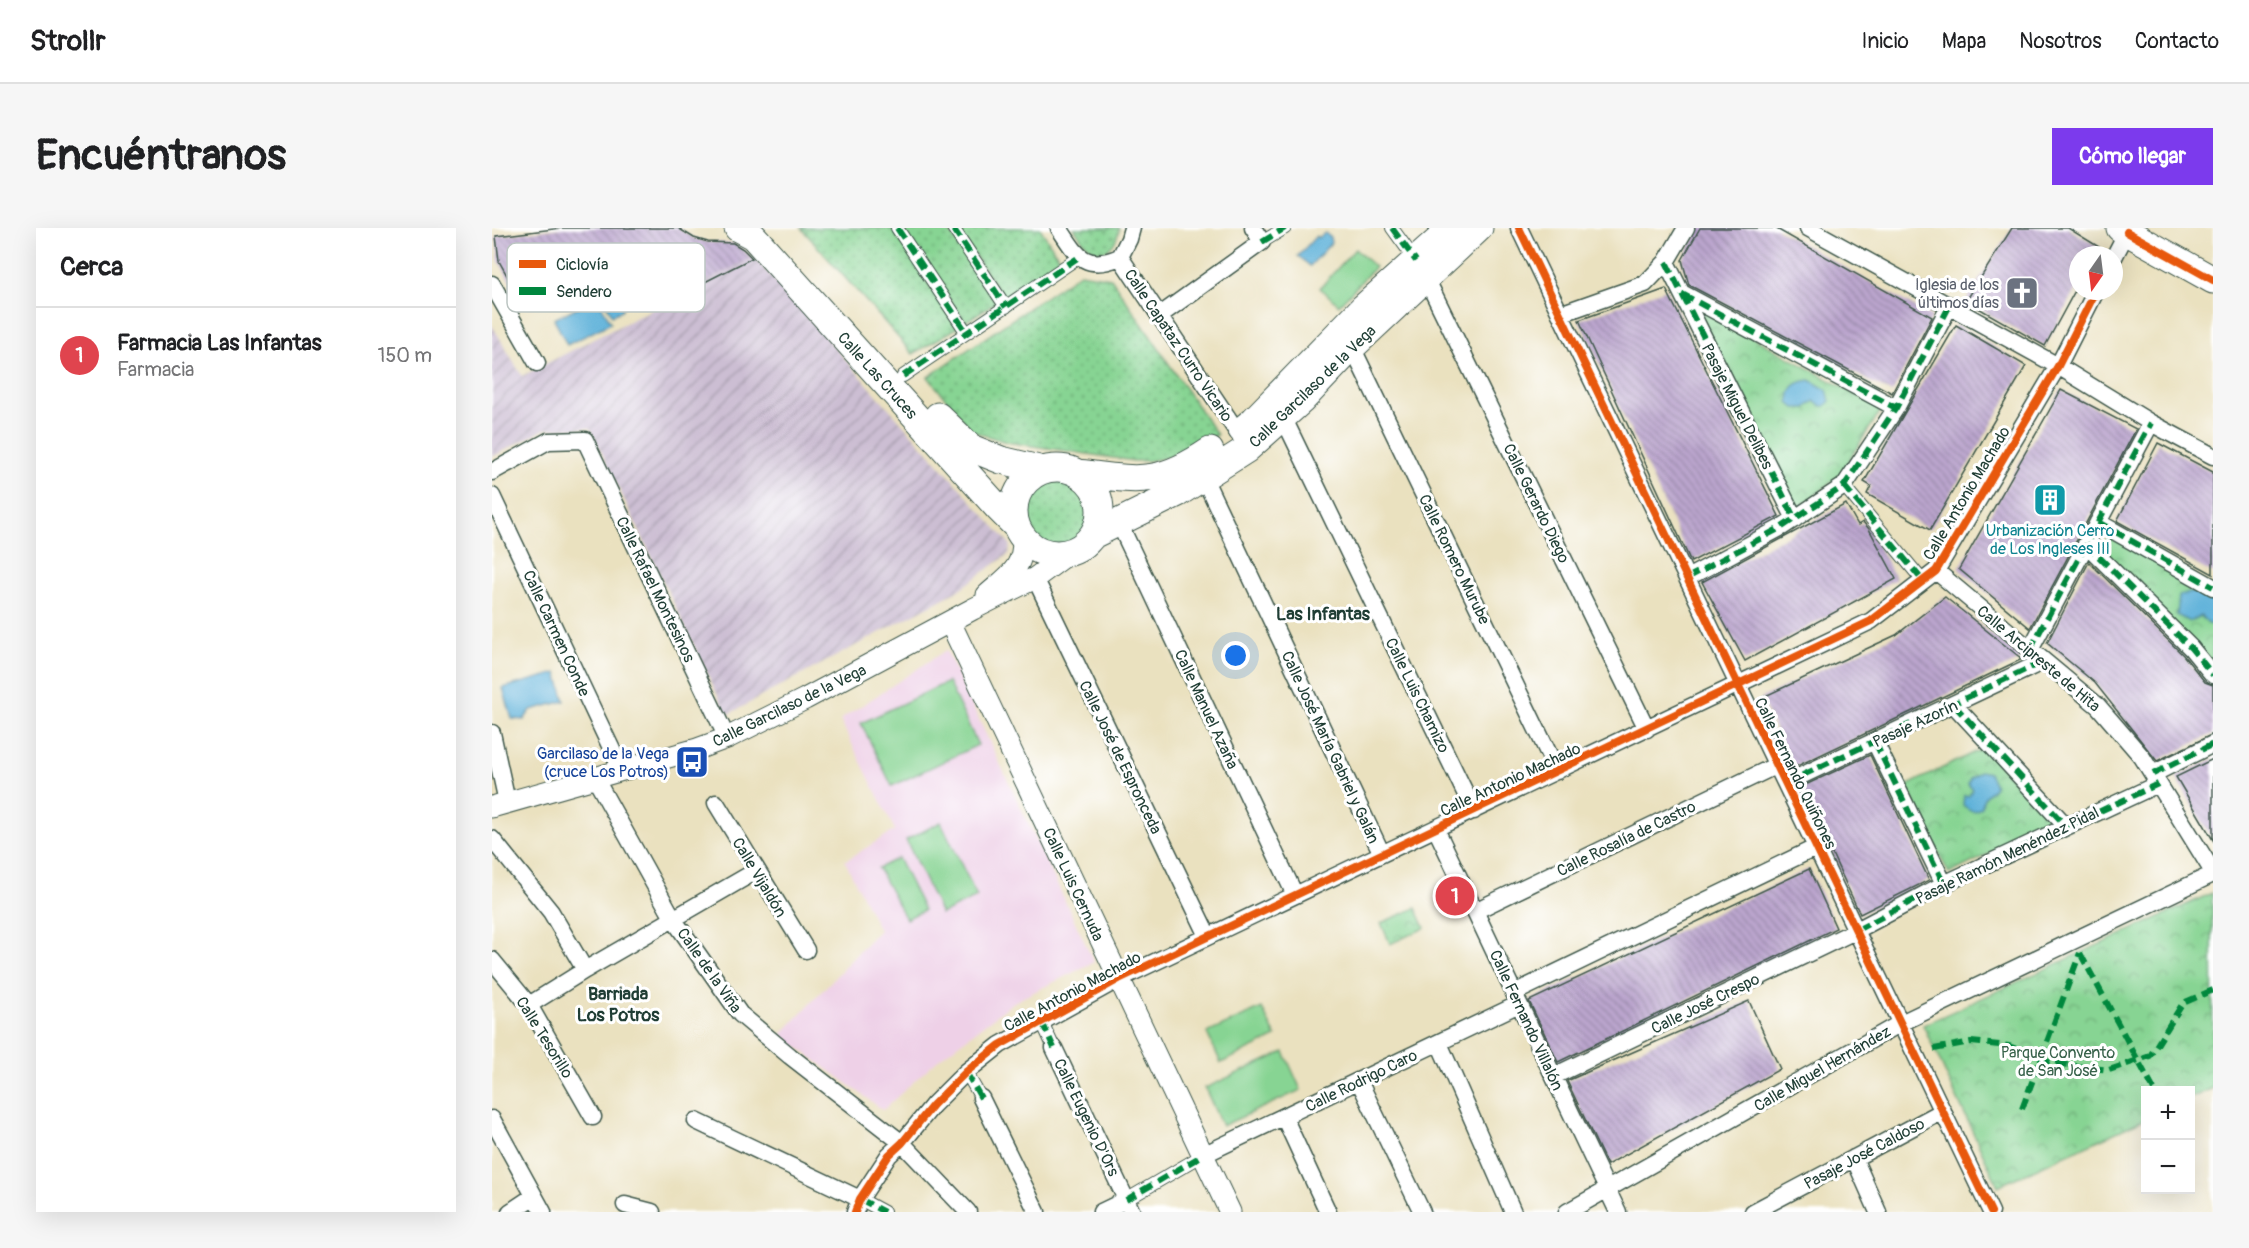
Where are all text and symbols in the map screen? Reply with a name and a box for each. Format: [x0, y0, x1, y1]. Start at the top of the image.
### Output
text: Strollr [30, 24, 105, 59]
text: Inicio [1862, 28, 1909, 55]
text: Mapa [1942, 28, 1986, 55]
text: Nosotros [2019, 28, 2102, 55]
text: Contacto [2135, 28, 2219, 55]
button: Cómo llegar [2052, 128, 2213, 185]
text: Encuéntranos [36, 130, 286, 182]
legend [507, 243, 705, 312]
north arrow [2069, 246, 2123, 300]
text: Cerca [60, 251, 123, 283]
text: Ciclovía [556, 255, 608, 275]
street label: Calle Capataz Curro Vicario [1120, 265, 1237, 426]
place label: Iglesia de los últimos días [1915, 275, 1999, 313]
church icon: Iglesia de los últimos días [2004, 275, 2040, 311]
text: Sendero [556, 282, 612, 302]
street label: Calle Garcilaso de la Vega [1245, 321, 1380, 452]
street label: Calle Las Cruces [833, 328, 922, 423]
text: Farmacia Las Infantas [117, 329, 322, 357]
street label: Pasaje Miguel Delibes [1697, 340, 1777, 473]
text: 1 [76, 343, 83, 368]
text: 150 m [378, 343, 432, 368]
text: Farmacia [117, 357, 194, 382]
street label: Calle Antonio Machado [1919, 423, 2015, 564]
street label: Calle Gerardo Diego [1499, 440, 1574, 567]
building icon: Urbanización Cerro de Los Ingleses III [2032, 482, 2068, 518]
street label: Calle Romero Murube [1414, 491, 1494, 628]
street label: Calle Rafael Montesinos [611, 513, 699, 666]
place label: Urbanización Cerro de Los Ingleses III [1986, 521, 2115, 559]
street label: Calle Carmen Conde [518, 567, 594, 700]
street label: Calle Arcipreste de Hita [1972, 601, 2104, 716]
district label: Las Infantas [1276, 603, 1371, 626]
street label: Calle Luis Chamizo [1381, 635, 1454, 757]
your location [1221, 641, 1250, 670]
street label: Calle Manuel Azaña [1170, 646, 1243, 772]
street label: Calle José María Gabriel y Galán [1277, 648, 1384, 847]
street label: Calle Garcilaso de la Vega [709, 660, 870, 752]
street label: Calle José de Espronceda [1074, 677, 1166, 837]
street label: Calle Fernando Quiñones [1750, 694, 1841, 852]
street label: Pasaje Azorín [1870, 695, 1961, 752]
street label: Calle Antonio Machado [1437, 738, 1584, 821]
place label: Garcilaso de la Vega (cruce Los Potros) [537, 744, 669, 782]
bus stop icon: Garcilaso de la Vega (cruce Los Potros) [674, 744, 710, 780]
street label: Calle Rosalía de Castro [1554, 796, 1700, 881]
street label: Pasaje Ramón Menéndez Pidal [1912, 803, 2102, 909]
street label: Calle Luis Cernuda [1038, 825, 1108, 944]
street label: Calle Vijaldón [727, 834, 791, 921]
pin: 1 [1436, 874, 1474, 918]
street label: Calle de la Viña [672, 924, 746, 1017]
street label: Calle Antonio Machado [1000, 947, 1145, 1037]
street label: Calle Fernando Villalón [1485, 947, 1567, 1094]
street label: Calle José Crespo [1648, 969, 1763, 1039]
district label: Barriada Los Potros [577, 983, 660, 1027]
street label: Calle Tesorillo [511, 993, 577, 1082]
street label: Calle Miguel Hernández [1750, 1021, 1895, 1116]
park label: Parque Convento de San José [2001, 1043, 2116, 1081]
street label: Calle Rodrigo Caro [1302, 1045, 1421, 1117]
street label: Calle Eugenio D'Ors [1049, 1055, 1123, 1180]
map controls [2141, 1086, 2195, 1194]
button: + [2141, 1086, 2195, 1140]
street label: Pasaje José Caldoso [1801, 1113, 1929, 1194]
button: − [2141, 1140, 2195, 1194]

